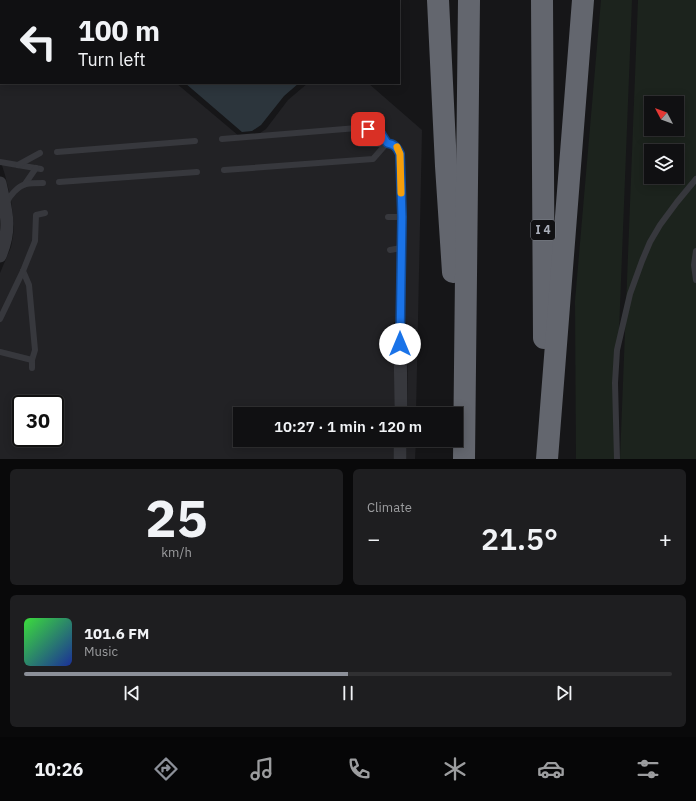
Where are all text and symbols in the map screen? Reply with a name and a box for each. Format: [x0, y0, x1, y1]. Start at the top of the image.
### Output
text: 100 m [78, 12, 160, 49]
icon: left [12, 16, 64, 68]
text: Turn left [78, 48, 146, 71]
north arrow [644, 96, 684, 136]
map controls [644, 96, 684, 184]
pin [351, 112, 385, 146]
icon: arrive [357, 118, 379, 140]
button: layers [644, 144, 684, 184]
road number: I 4 [531, 220, 555, 240]
position arrow [379, 323, 421, 365]
speed limit sign: 30 [12, 395, 64, 447]
text: 10:27 · 1 min · 120 m [274, 417, 422, 436]
text: 25 [145, 484, 208, 551]
text: Climate [367, 499, 412, 516]
text: 21.5° [481, 519, 558, 558]
text: − [367, 524, 380, 553]
text: + [659, 524, 672, 553]
text: km/h [161, 544, 192, 561]
text: 101.6 FM [84, 624, 149, 643]
text: Music [84, 643, 118, 660]
icon: previous [121, 682, 143, 704]
icon: pause [337, 682, 359, 704]
icon: next [553, 682, 575, 704]
icon: directions [152, 755, 180, 783]
icon: music [248, 755, 276, 783]
icon: phone [345, 755, 373, 783]
icon: climate [441, 755, 469, 783]
icon: car [537, 755, 565, 783]
icon: filters [634, 755, 662, 783]
text: 10:26 [34, 758, 83, 781]

